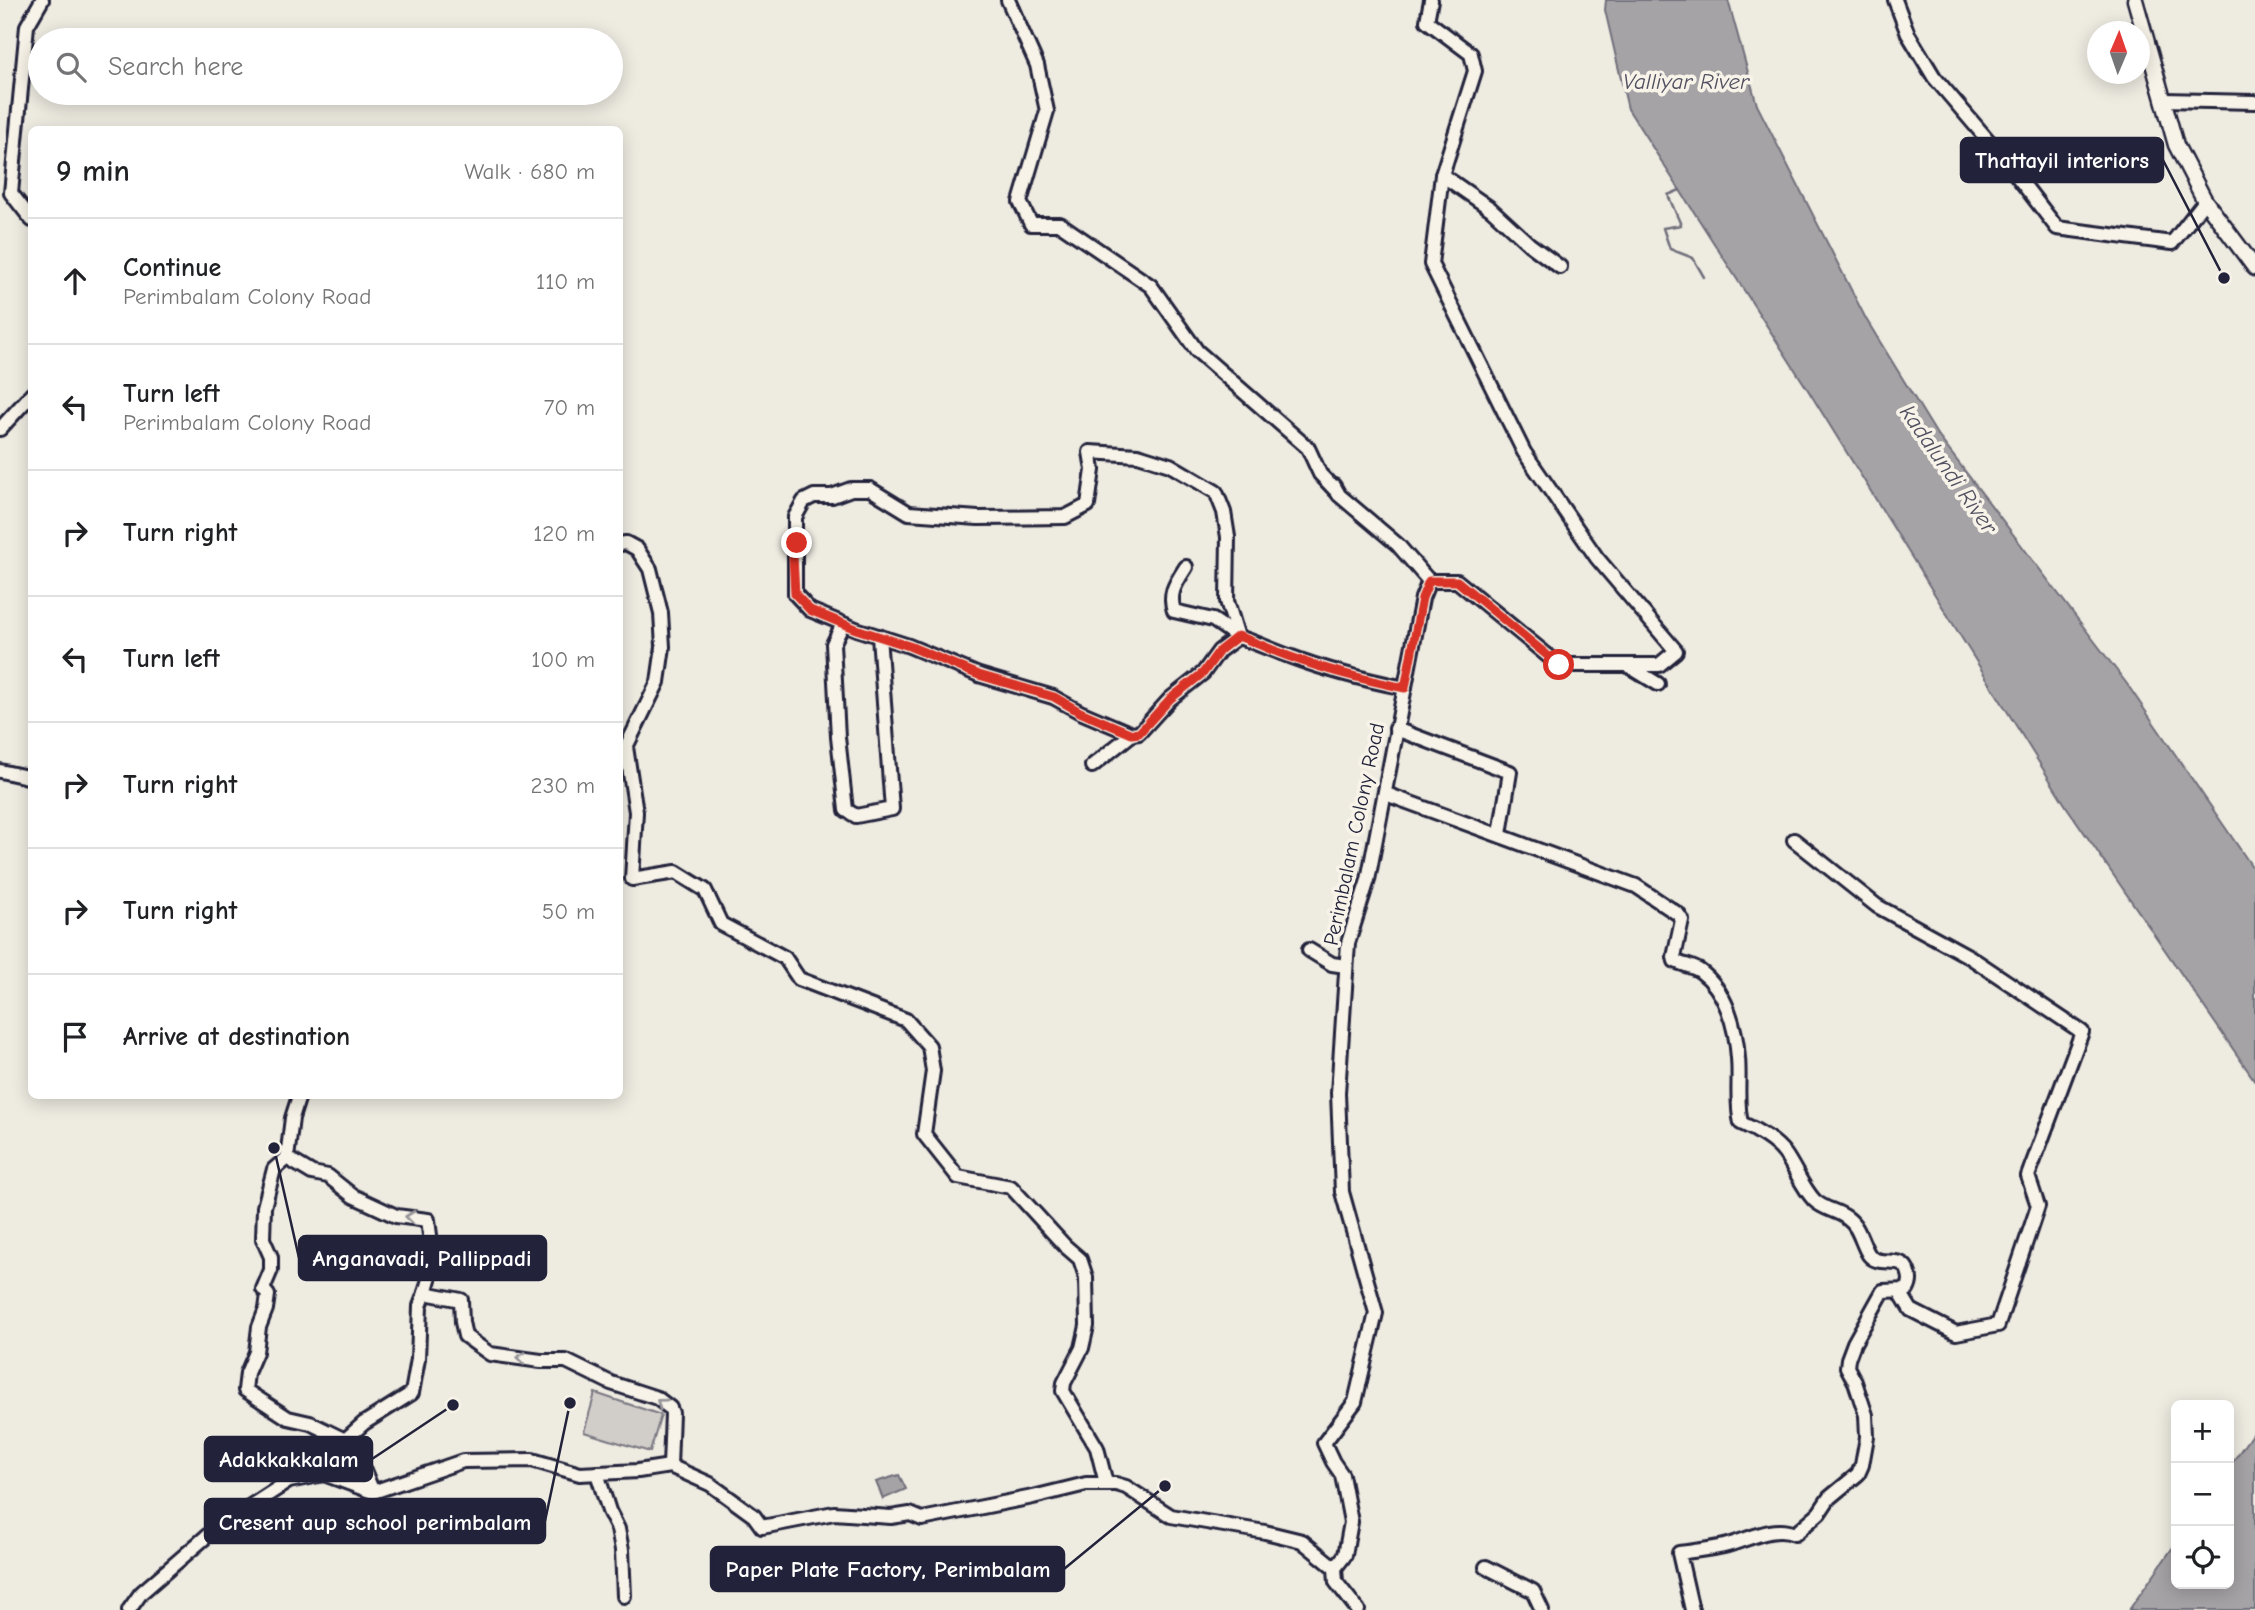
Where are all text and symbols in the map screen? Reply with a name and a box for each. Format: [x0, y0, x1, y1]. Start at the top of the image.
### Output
north arrow [2087, 21, 2150, 84]
search box [28, 28, 623, 105]
icon: search [52, 48, 90, 86]
text: Search here [108, 52, 243, 82]
water label: Valliyar River [1623, 68, 1750, 95]
callout: Thattayil interiors [1961, 138, 2163, 182]
text: Thattayil interiors [1975, 147, 2149, 174]
text: 9 min [56, 154, 130, 189]
text: Walk · 680 m [464, 158, 595, 185]
text: Continue [123, 253, 221, 283]
icon: ahead [56, 262, 94, 300]
text: 110 m [536, 268, 595, 295]
text: Perimbalam Colony Road [123, 283, 371, 310]
text: Turn left [123, 379, 220, 409]
icon: left [56, 388, 94, 426]
text: 70 m [543, 394, 595, 421]
water label: kadalundi River [1894, 400, 2003, 540]
text: Perimbalam Colony Road [123, 409, 371, 436]
icon: right [56, 514, 94, 552]
text: Turn right [123, 518, 237, 548]
text: 120 m [533, 520, 595, 547]
route end [781, 527, 812, 558]
icon: left [56, 640, 94, 678]
text: Turn left [123, 644, 220, 674]
text: 100 m [531, 646, 595, 673]
route start [1543, 649, 1574, 680]
street label: Perimbalam Colony Road [1319, 721, 1389, 947]
icon: right [56, 766, 94, 804]
text: Turn right [123, 770, 237, 800]
text: 230 m [531, 772, 595, 799]
icon: right [56, 892, 94, 930]
text: Turn right [123, 896, 237, 926]
text: 50 m [542, 898, 595, 925]
icon: arrive [56, 1018, 94, 1056]
text: Arrive at destination [123, 1022, 350, 1052]
one-way arrow [404, 1210, 416, 1225]
callout: Anganavadi, Pallippadi [299, 1236, 546, 1280]
text: Anganavadi, Pallippadi [313, 1245, 531, 1272]
one-way arrow [515, 1351, 527, 1366]
one-way arrow [657, 1399, 669, 1411]
map controls [2171, 1400, 2234, 1589]
button: + [2171, 1400, 2234, 1463]
callout: Adakkakkalam [205, 1437, 372, 1481]
text: Adakkakkalam [219, 1446, 359, 1473]
button: − [2171, 1463, 2234, 1526]
callout: Cresent aup school perimbalam [205, 1499, 545, 1543]
text: Cresent aup school perimbalam [219, 1509, 531, 1536]
button: locate [2171, 1526, 2234, 1589]
callout: Paper Plate Factory, Perimbalam [711, 1547, 1064, 1591]
text: Paper Plate Factory, Perimbalam [726, 1556, 1050, 1583]

